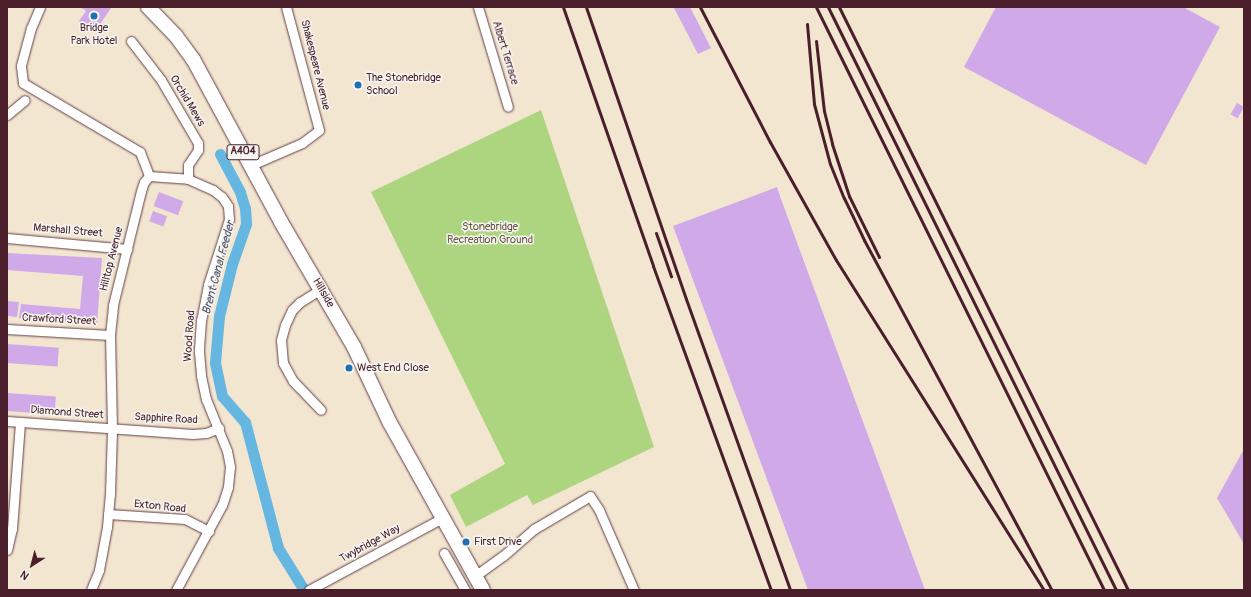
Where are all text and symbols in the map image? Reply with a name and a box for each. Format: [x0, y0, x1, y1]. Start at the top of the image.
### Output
marker: Bridge Park Hotel [89, 11, 99, 21]
street label: Shakespeare Avenue [297, 18, 333, 112]
street label: Albert Terrace [489, 19, 521, 87]
place label: Bridge Park Hotel [71, 22, 117, 48]
place label: The Stonebridge School [366, 72, 441, 98]
street label: Orchid Mews [167, 73, 207, 129]
marker: The Stonebridge School [353, 80, 363, 90]
road number: A404 [226, 144, 260, 160]
water label: Brent Canal Feeder [200, 220, 238, 316]
street label: Marshall Street [33, 221, 103, 241]
park label: Stonebridge Recreation Ground [447, 221, 533, 247]
street label: Hilltop Avenue [98, 225, 126, 293]
street label: Hillside [309, 276, 337, 310]
street label: Wood Road [182, 310, 198, 362]
street label: Crawford Street [22, 311, 96, 329]
place label: West End Close [357, 361, 429, 375]
marker: West End Close [344, 363, 354, 373]
street label: Diamond Street [30, 404, 104, 422]
street label: Sapphire Road [134, 411, 198, 427]
street label: Exton Road [133, 498, 187, 516]
street label: Twybridge Way [337, 522, 403, 566]
place label: First Drive [474, 535, 522, 549]
marker: First Drive [461, 537, 471, 547]
north arrow [12, 545, 52, 585]
text: N [18, 568, 31, 583]

